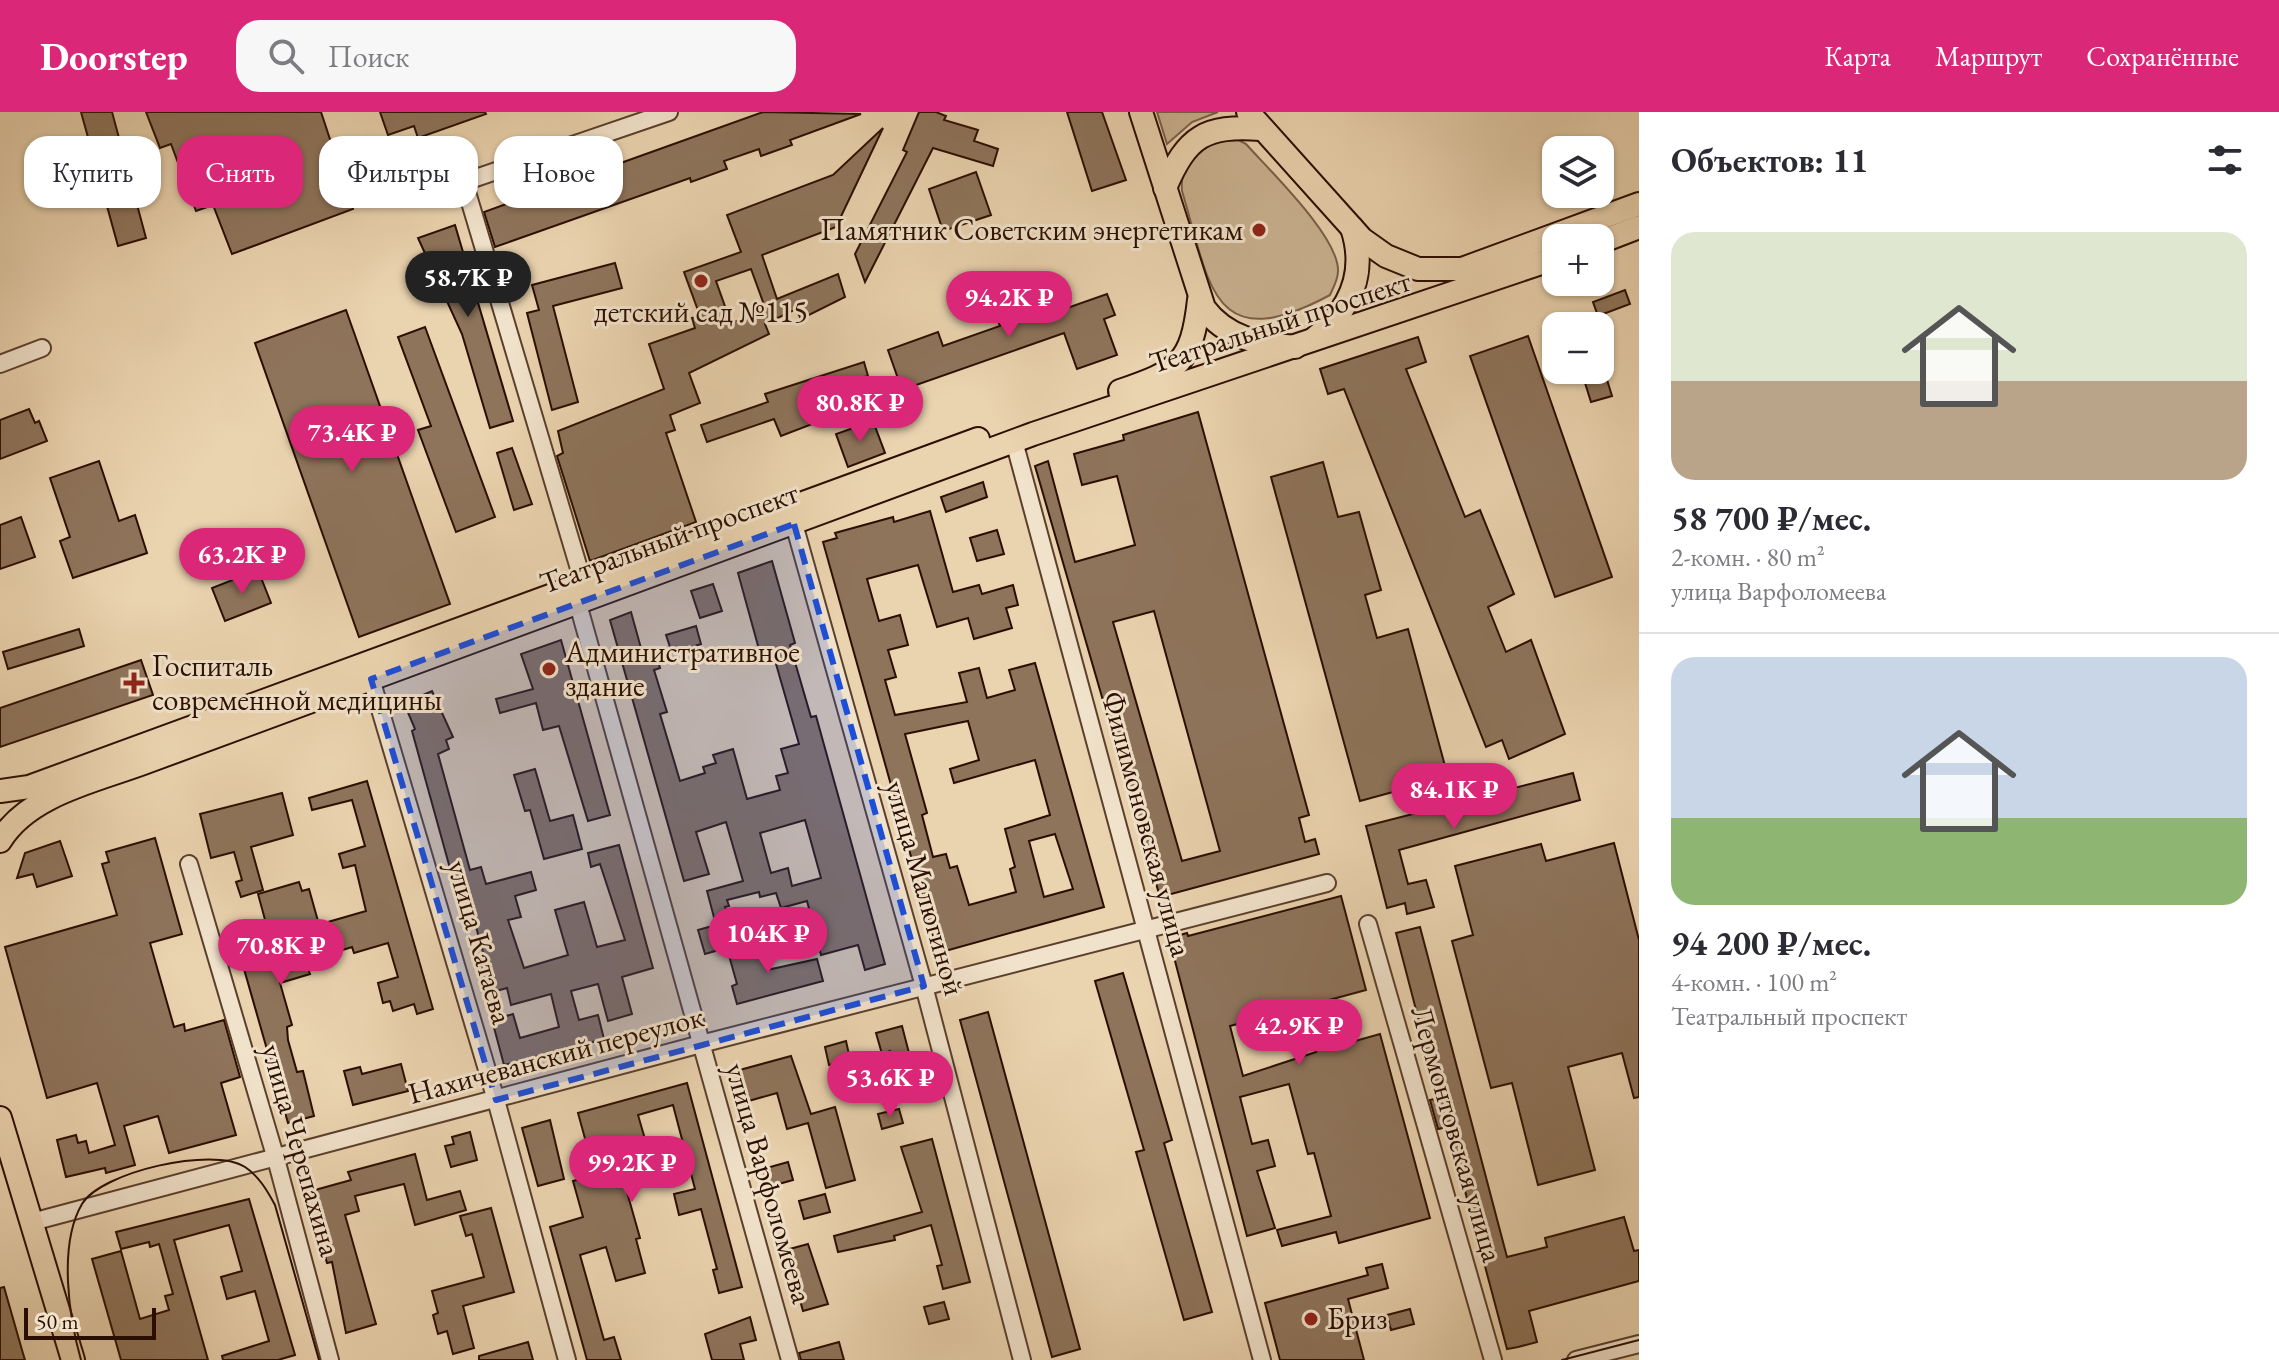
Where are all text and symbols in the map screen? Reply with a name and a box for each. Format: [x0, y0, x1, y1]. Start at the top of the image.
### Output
search box [236, 20, 796, 92]
text: Doorstep [40, 32, 188, 81]
icon: search [264, 34, 308, 78]
text: Поиск [328, 37, 409, 76]
text: Карта [1824, 38, 1891, 74]
text: Маршрут [1935, 38, 2042, 74]
text: Сохранённые [2086, 38, 2239, 74]
chip: Купить [24, 136, 161, 208]
chip: Снять [177, 136, 303, 208]
chip: Фильтры [319, 136, 478, 208]
chip: Новое [494, 136, 623, 208]
map controls [1542, 136, 1614, 384]
button: layers [1542, 136, 1614, 208]
text: Объектов: 11 [1671, 138, 1868, 182]
icon: filters [2203, 138, 2247, 182]
place label: Памятник Советским энергетикам [820, 210, 1243, 249]
marker: Памятник Советским энергетикам [1250, 221, 1268, 239]
button: + [1542, 224, 1614, 296]
pin: 58.7K ₽ [394, 251, 542, 319]
text: 58.7K ₽ [423, 260, 513, 294]
street label: Театральный проспект [1144, 261, 1415, 382]
pin: 94.2K ₽ [935, 271, 1083, 339]
marker: детский сад №115 [692, 272, 710, 290]
text: 94.2K ₽ [964, 280, 1054, 314]
icon: home [1887, 284, 2031, 428]
place label: детский сад №115 [594, 292, 808, 331]
button: − [1542, 312, 1614, 384]
pin: 80.8K ₽ [786, 376, 934, 444]
text: 80.8K ₽ [815, 385, 905, 419]
pin: 73.4K ₽ [278, 406, 426, 474]
text: 73.4K ₽ [307, 415, 397, 449]
street label: Театральный проспект [534, 473, 804, 602]
text: 58 700 ₽/мес. [1671, 496, 1871, 540]
pin: 63.2K ₽ [168, 528, 316, 596]
text: 63.2K ₽ [197, 537, 287, 571]
text: 2-комн. · 80 m² [1671, 540, 1825, 574]
text: улица Варфоломеева [1671, 574, 1886, 608]
place label: Административное здание [564, 632, 800, 705]
place label: Госпиталь современной медицины [152, 646, 442, 719]
marker: Административное здание [540, 660, 558, 678]
marker: Госпиталь современной медицины [123, 672, 145, 694]
street label: Филимоновская улица [1093, 687, 1202, 961]
icon: home [1887, 709, 2031, 853]
pin: 84.1K ₽ [1380, 763, 1528, 831]
text: 84.1K ₽ [1409, 772, 1499, 806]
street label: улица Малюгиной [876, 776, 975, 1000]
street label: улица Катаева [439, 855, 522, 1028]
pin: 104K ₽ [703, 907, 833, 975]
text: 104K ₽ [726, 916, 810, 950]
pin: 70.8K ₽ [207, 919, 355, 987]
text: 94 200 ₽/мес. [1671, 921, 1871, 965]
text: 70.8K ₽ [236, 928, 326, 962]
text: 4-комн. · 100 m² [1671, 965, 1837, 999]
street label: Нахичеванский переулок [404, 996, 708, 1113]
pin: 42.9K ₽ [1225, 999, 1373, 1067]
text: Театральный проспект [1671, 999, 1907, 1033]
street label: Лермонтовская улица [1402, 1001, 1513, 1266]
text: 42.9K ₽ [1254, 1008, 1344, 1042]
street label: улица Черепахина [253, 1039, 350, 1260]
pin: 53.6K ₽ [816, 1051, 964, 1119]
street label: улица Варфоломеева [717, 1058, 822, 1308]
text: 53.6K ₽ [845, 1060, 935, 1094]
pin: 99.2K ₽ [558, 1136, 706, 1204]
text: 99.2K ₽ [587, 1145, 677, 1179]
place label: Бриз [1327, 1299, 1387, 1338]
scale bar [24, 1304, 156, 1340]
text: 50 m [36, 1307, 79, 1336]
marker: Бриз [1302, 1310, 1320, 1328]

